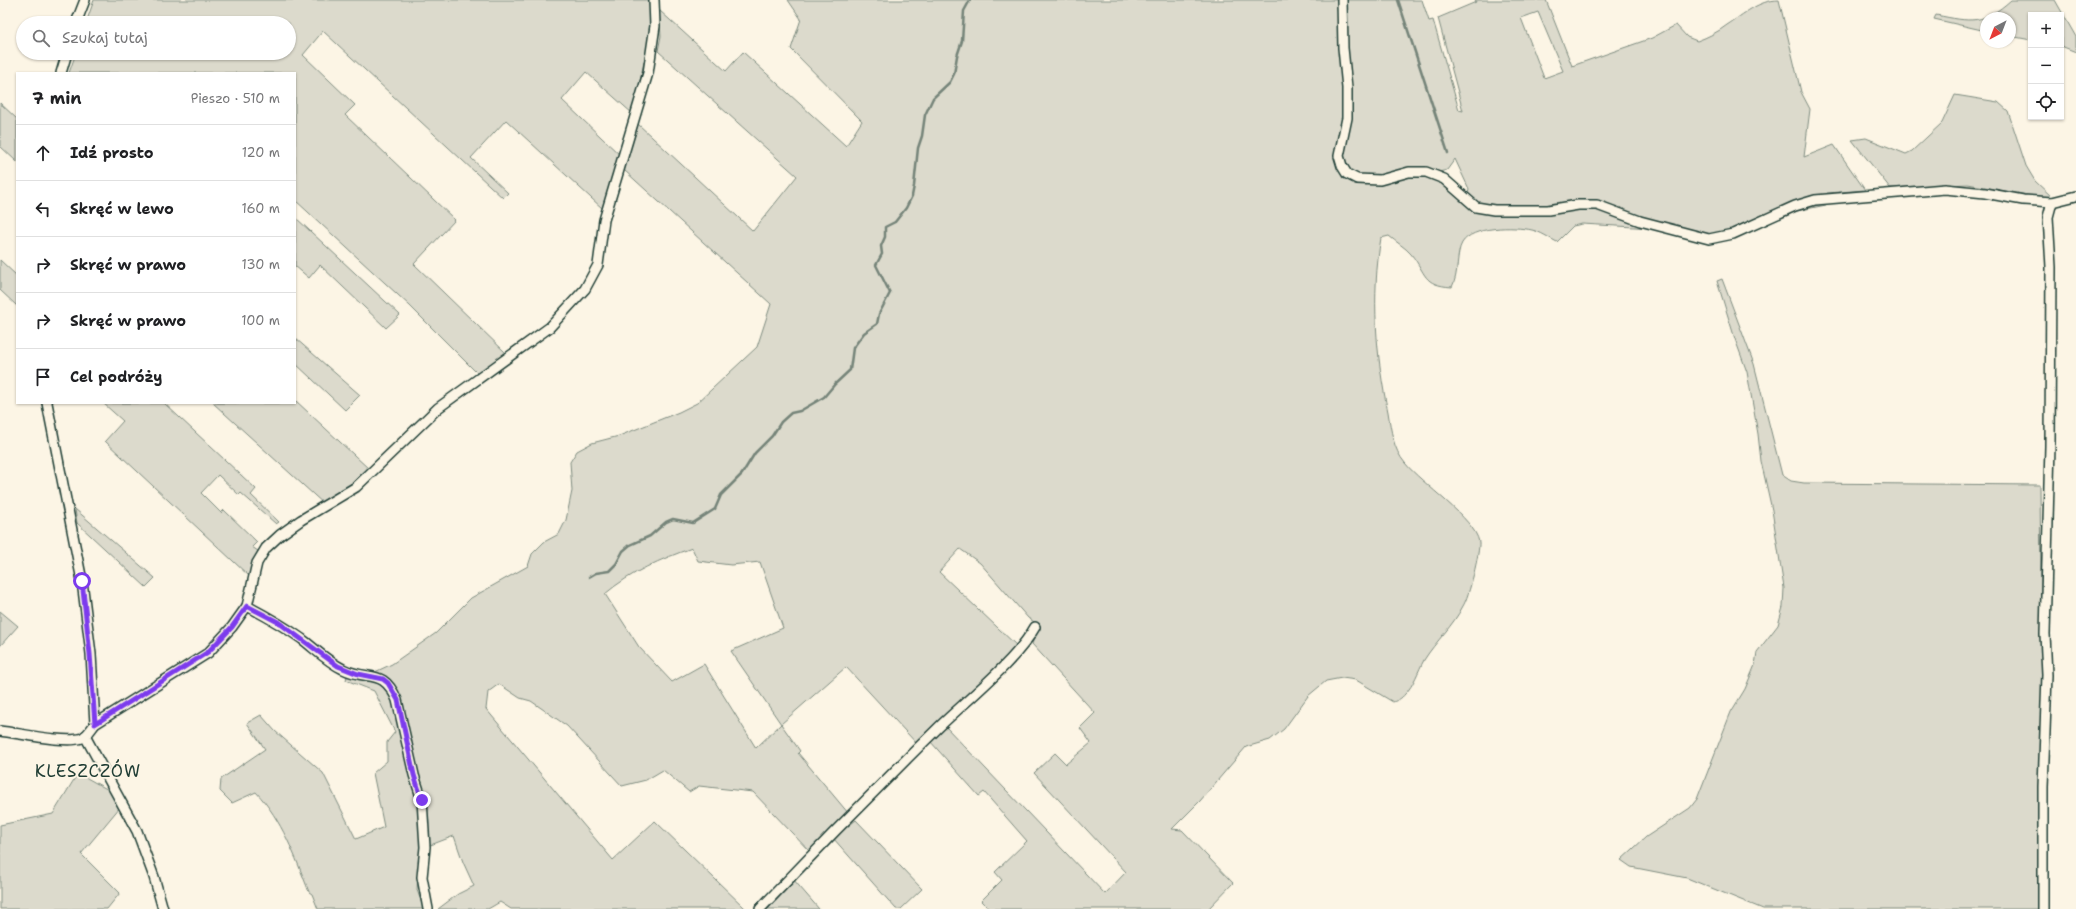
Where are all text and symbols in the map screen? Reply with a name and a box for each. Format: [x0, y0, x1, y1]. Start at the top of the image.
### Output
north arrow [1980, 12, 2016, 48]
map controls [2028, 12, 2064, 120]
button: + [2028, 12, 2064, 48]
search box [16, 16, 296, 60]
icon: search [30, 27, 52, 49]
text: Szukaj tutaj [62, 28, 148, 48]
button: − [2028, 48, 2064, 84]
button: locate [2028, 84, 2064, 120]
text: 7 min [32, 87, 82, 109]
text: Pieszo · 510 m [191, 90, 280, 107]
icon: ahead [32, 142, 54, 164]
text: Idź prosto [70, 143, 154, 163]
text: 120 m [242, 144, 280, 161]
icon: left [32, 198, 54, 220]
text: Skręć w lewo [70, 199, 174, 219]
text: 160 m [242, 200, 280, 217]
icon: right [32, 254, 54, 276]
text: Skręć w prawo [70, 255, 186, 275]
text: 130 m [242, 256, 280, 273]
icon: right [32, 310, 54, 332]
text: Skręć w prawo [70, 311, 186, 331]
text: 100 m [241, 312, 280, 329]
icon: arrive [32, 366, 54, 388]
text: Cel podróży [70, 367, 162, 387]
route start [73, 572, 91, 590]
district label: KLESZCZÓW [35, 759, 141, 782]
route end [413, 791, 431, 809]

